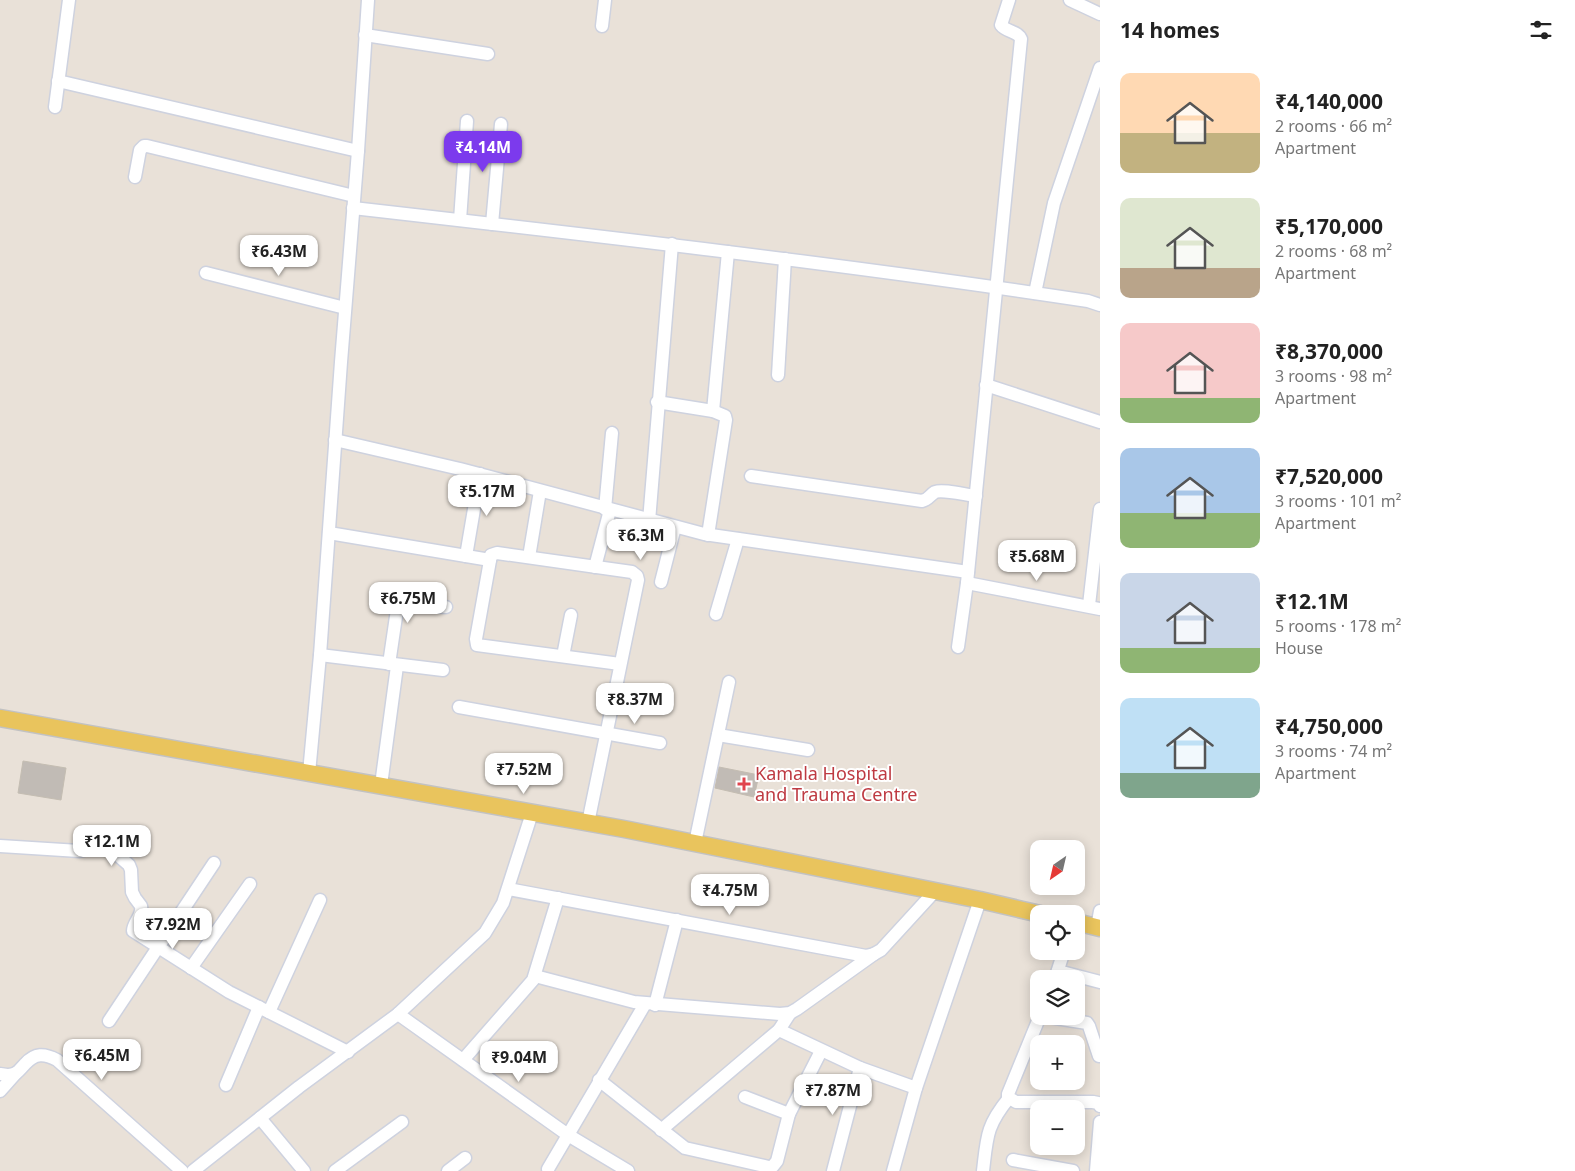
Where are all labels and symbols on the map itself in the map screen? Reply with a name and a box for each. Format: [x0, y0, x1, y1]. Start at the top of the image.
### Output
pin: ₹4.14M [442, 130, 524, 173]
pin: ₹6.43M [238, 234, 320, 277]
pin: ₹5.17M [446, 474, 528, 517]
pin: ₹6.3M [606, 518, 676, 561]
pin: ₹5.68M [996, 540, 1078, 582]
pin: ₹6.75M [367, 582, 449, 624]
pin: ₹8.37M [594, 682, 676, 725]
pin: ₹7.52M [483, 752, 565, 795]
place label: Kamala Hospital and Trauma Centre [755, 761, 917, 806]
marker: Kamala Hospital and Trauma Centre [737, 777, 751, 791]
pin: ₹12.1M [71, 824, 153, 867]
north arrow [1030, 840, 1085, 895]
pin: ₹4.75M [689, 874, 771, 916]
pin: ₹7.92M [132, 908, 214, 950]
pin: ₹6.45M [61, 1038, 143, 1081]
pin: ₹9.04M [478, 1040, 560, 1083]
pin: ₹7.87M [792, 1074, 874, 1116]

